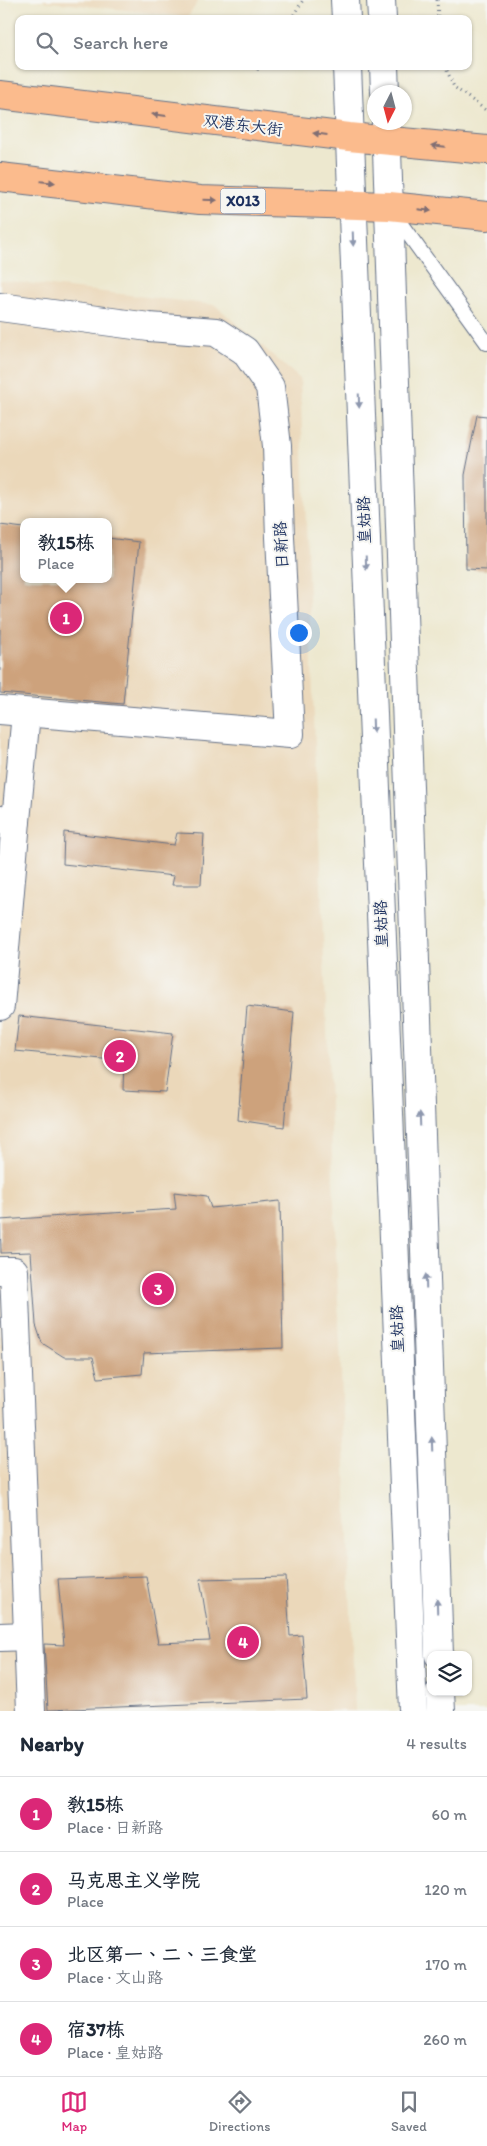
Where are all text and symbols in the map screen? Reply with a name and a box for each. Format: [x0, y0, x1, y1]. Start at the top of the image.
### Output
search box [15, 15, 472, 70]
icon: search [33, 29, 61, 57]
text: Search here [73, 31, 168, 54]
north arrow [367, 85, 412, 130]
one-way arrow [151, 111, 167, 119]
street label: 双港东大街 [202, 111, 284, 139]
one-way arrow [312, 130, 328, 138]
one-way arrow [430, 141, 446, 149]
one-way arrow [41, 178, 57, 186]
road number: X013 [220, 188, 266, 214]
one-way arrow [202, 196, 218, 204]
one-way arrow [417, 206, 433, 214]
one-way arrow [349, 231, 357, 247]
one-way arrow [356, 393, 364, 409]
street label: 皇姑路 [354, 496, 374, 544]
popup [20, 518, 112, 583]
street label: 日新路 [270, 521, 292, 569]
text: 教15栋 [38, 531, 94, 554]
text: Place [38, 554, 74, 573]
one-way arrow [362, 556, 370, 572]
pin: 1 [50, 599, 82, 637]
your location [286, 620, 312, 646]
one-way arrow [369, 718, 377, 734]
street label: 皇姑路 [371, 900, 391, 948]
pin: 2 [104, 1037, 136, 1075]
one-way arrow [416, 1111, 424, 1127]
pin: 3 [142, 1270, 174, 1308]
one-way arrow [422, 1273, 430, 1289]
street label: 皇姑路 [387, 1305, 407, 1353]
one-way arrow [427, 1435, 435, 1451]
one-way arrow [433, 1598, 441, 1614]
pin: 4 [227, 1623, 259, 1661]
map controls [427, 1651, 472, 1696]
button: layers [427, 1651, 472, 1696]
text: Nearby [20, 1731, 84, 1756]
text: 4 results [406, 1734, 467, 1753]
text: 教15栋 [67, 1793, 124, 1816]
text: 1 [32, 1805, 40, 1824]
text: 60 m [432, 1805, 467, 1824]
text: Place · 日新路 [67, 1818, 163, 1837]
text: 马克思主义学院 [67, 1869, 200, 1892]
text: 2 [32, 1880, 40, 1899]
text: 120 m [424, 1880, 467, 1899]
text: Place [67, 1892, 104, 1911]
text: 北区第一、二、三食堂 [67, 1943, 257, 1966]
text: 3 [32, 1955, 40, 1974]
text: 170 m [425, 1955, 467, 1974]
text: Place · 文山路 [67, 1968, 163, 1987]
text: 宿37栋 [67, 2018, 125, 2041]
text: 4 [31, 2030, 41, 2049]
text: 260 m [423, 2030, 467, 2049]
text: Place · 皇姑路 [67, 2043, 163, 2062]
tab: Map [60, 2088, 88, 2135]
tab: Directions [209, 2088, 270, 2135]
tab: Saved [391, 2088, 427, 2135]

